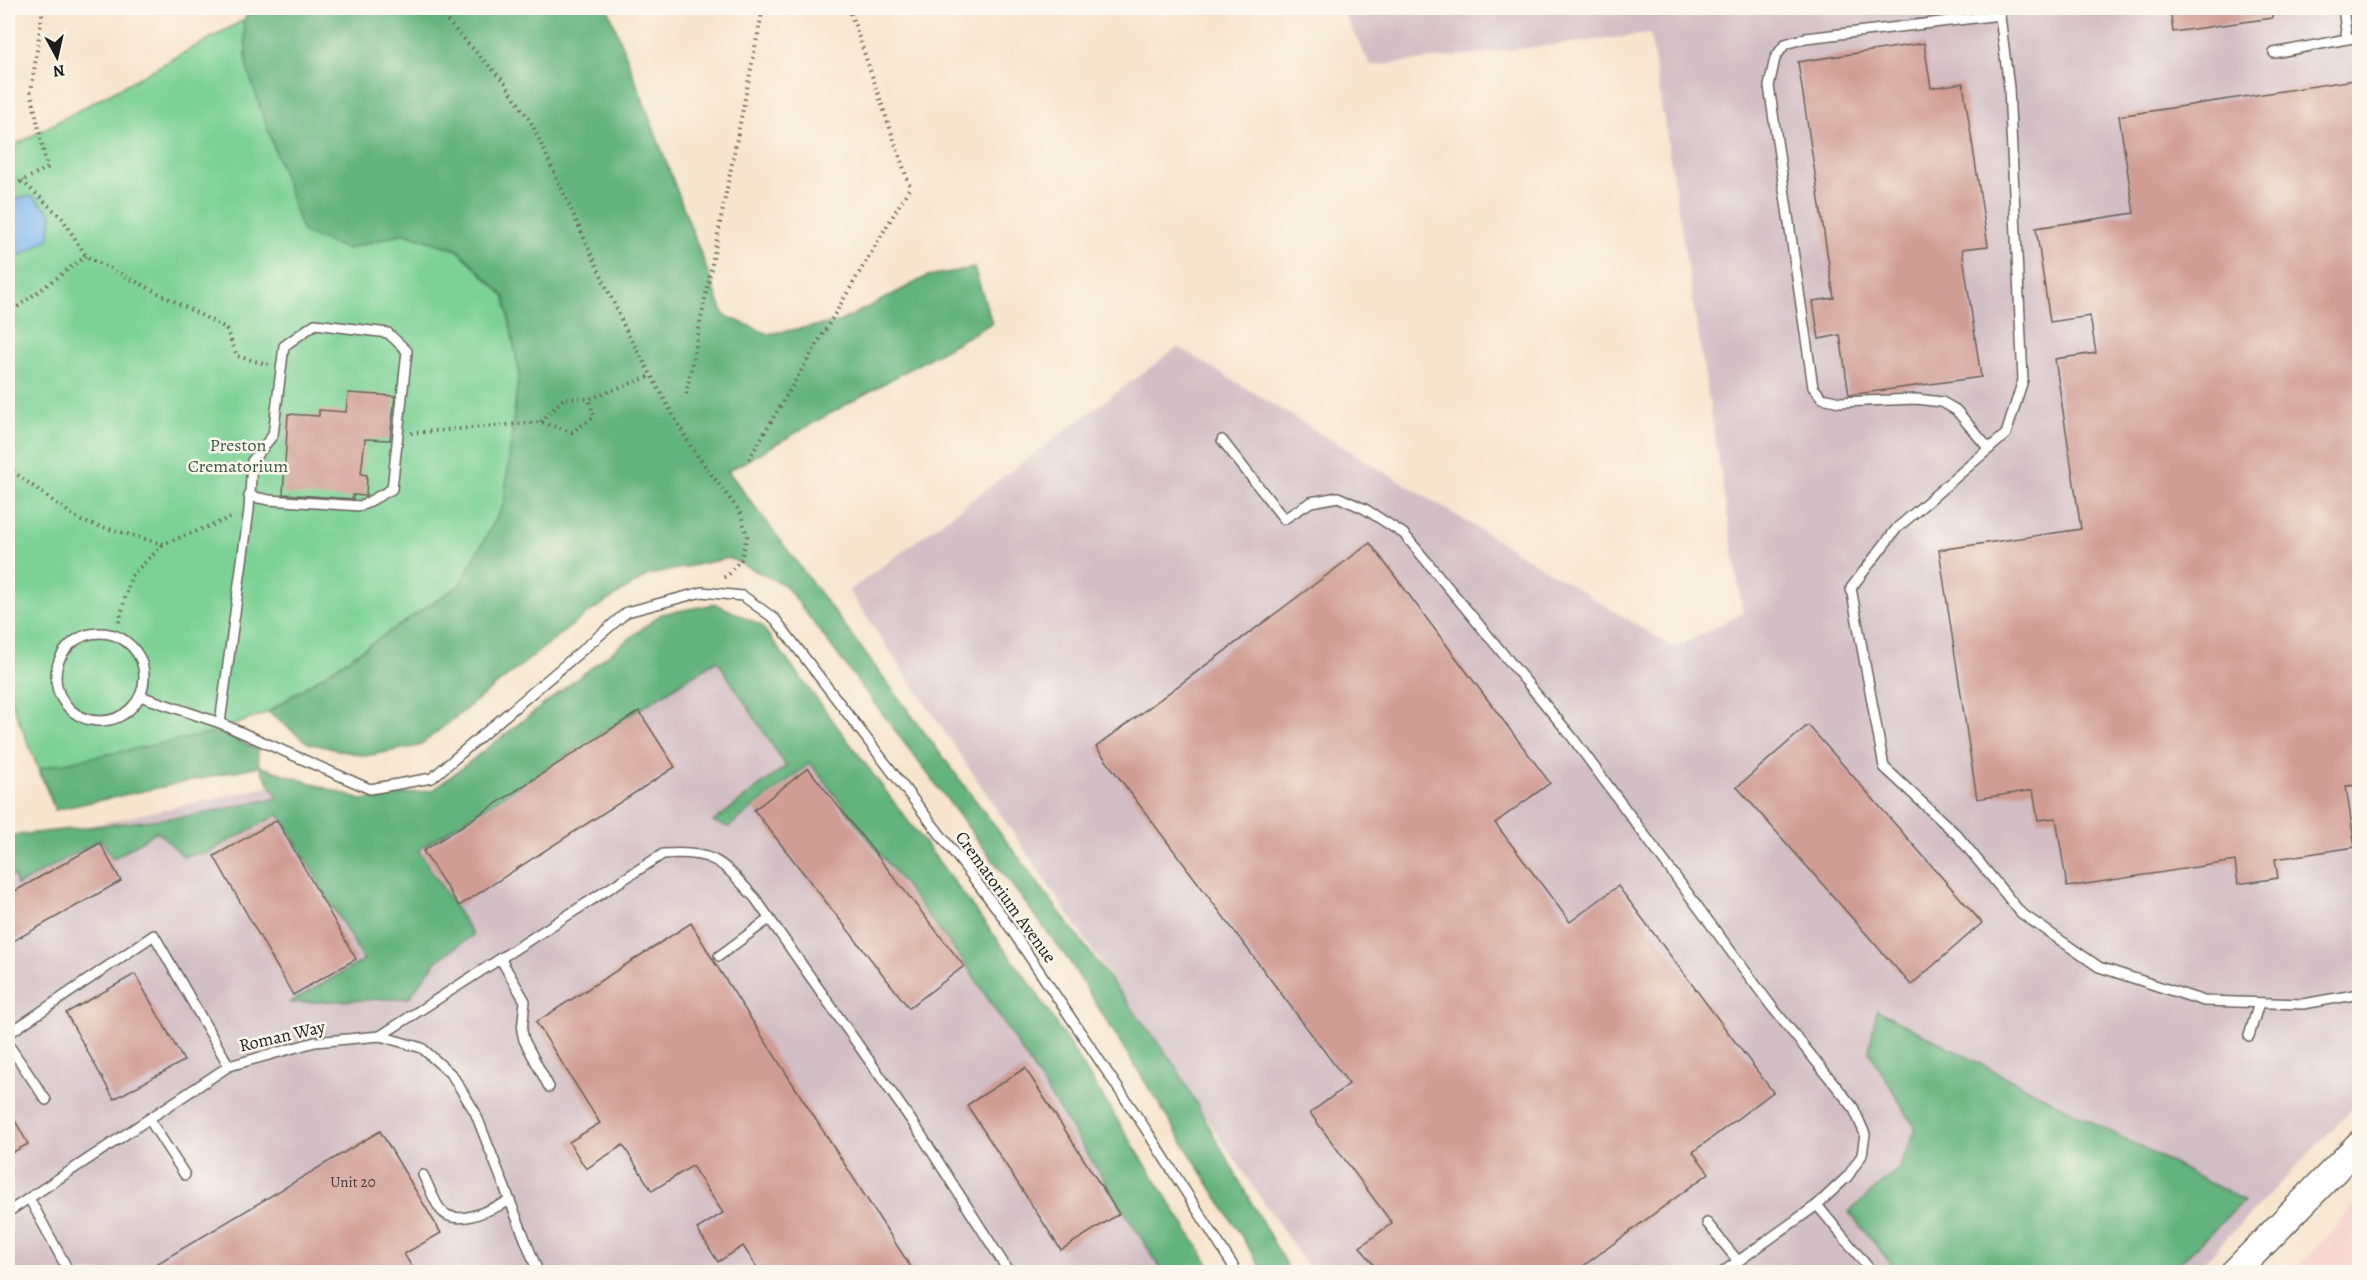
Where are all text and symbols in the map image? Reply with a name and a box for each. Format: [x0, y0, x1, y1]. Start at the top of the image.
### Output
north arrow [27, 27, 87, 87]
text: N [51, 59, 66, 83]
park label: Preston Crematorium [188, 433, 288, 478]
street label: Crematorium Avenue [950, 826, 1062, 968]
street label: Roman Way [237, 1014, 328, 1058]
house number: Unit 20 [330, 1172, 376, 1192]

